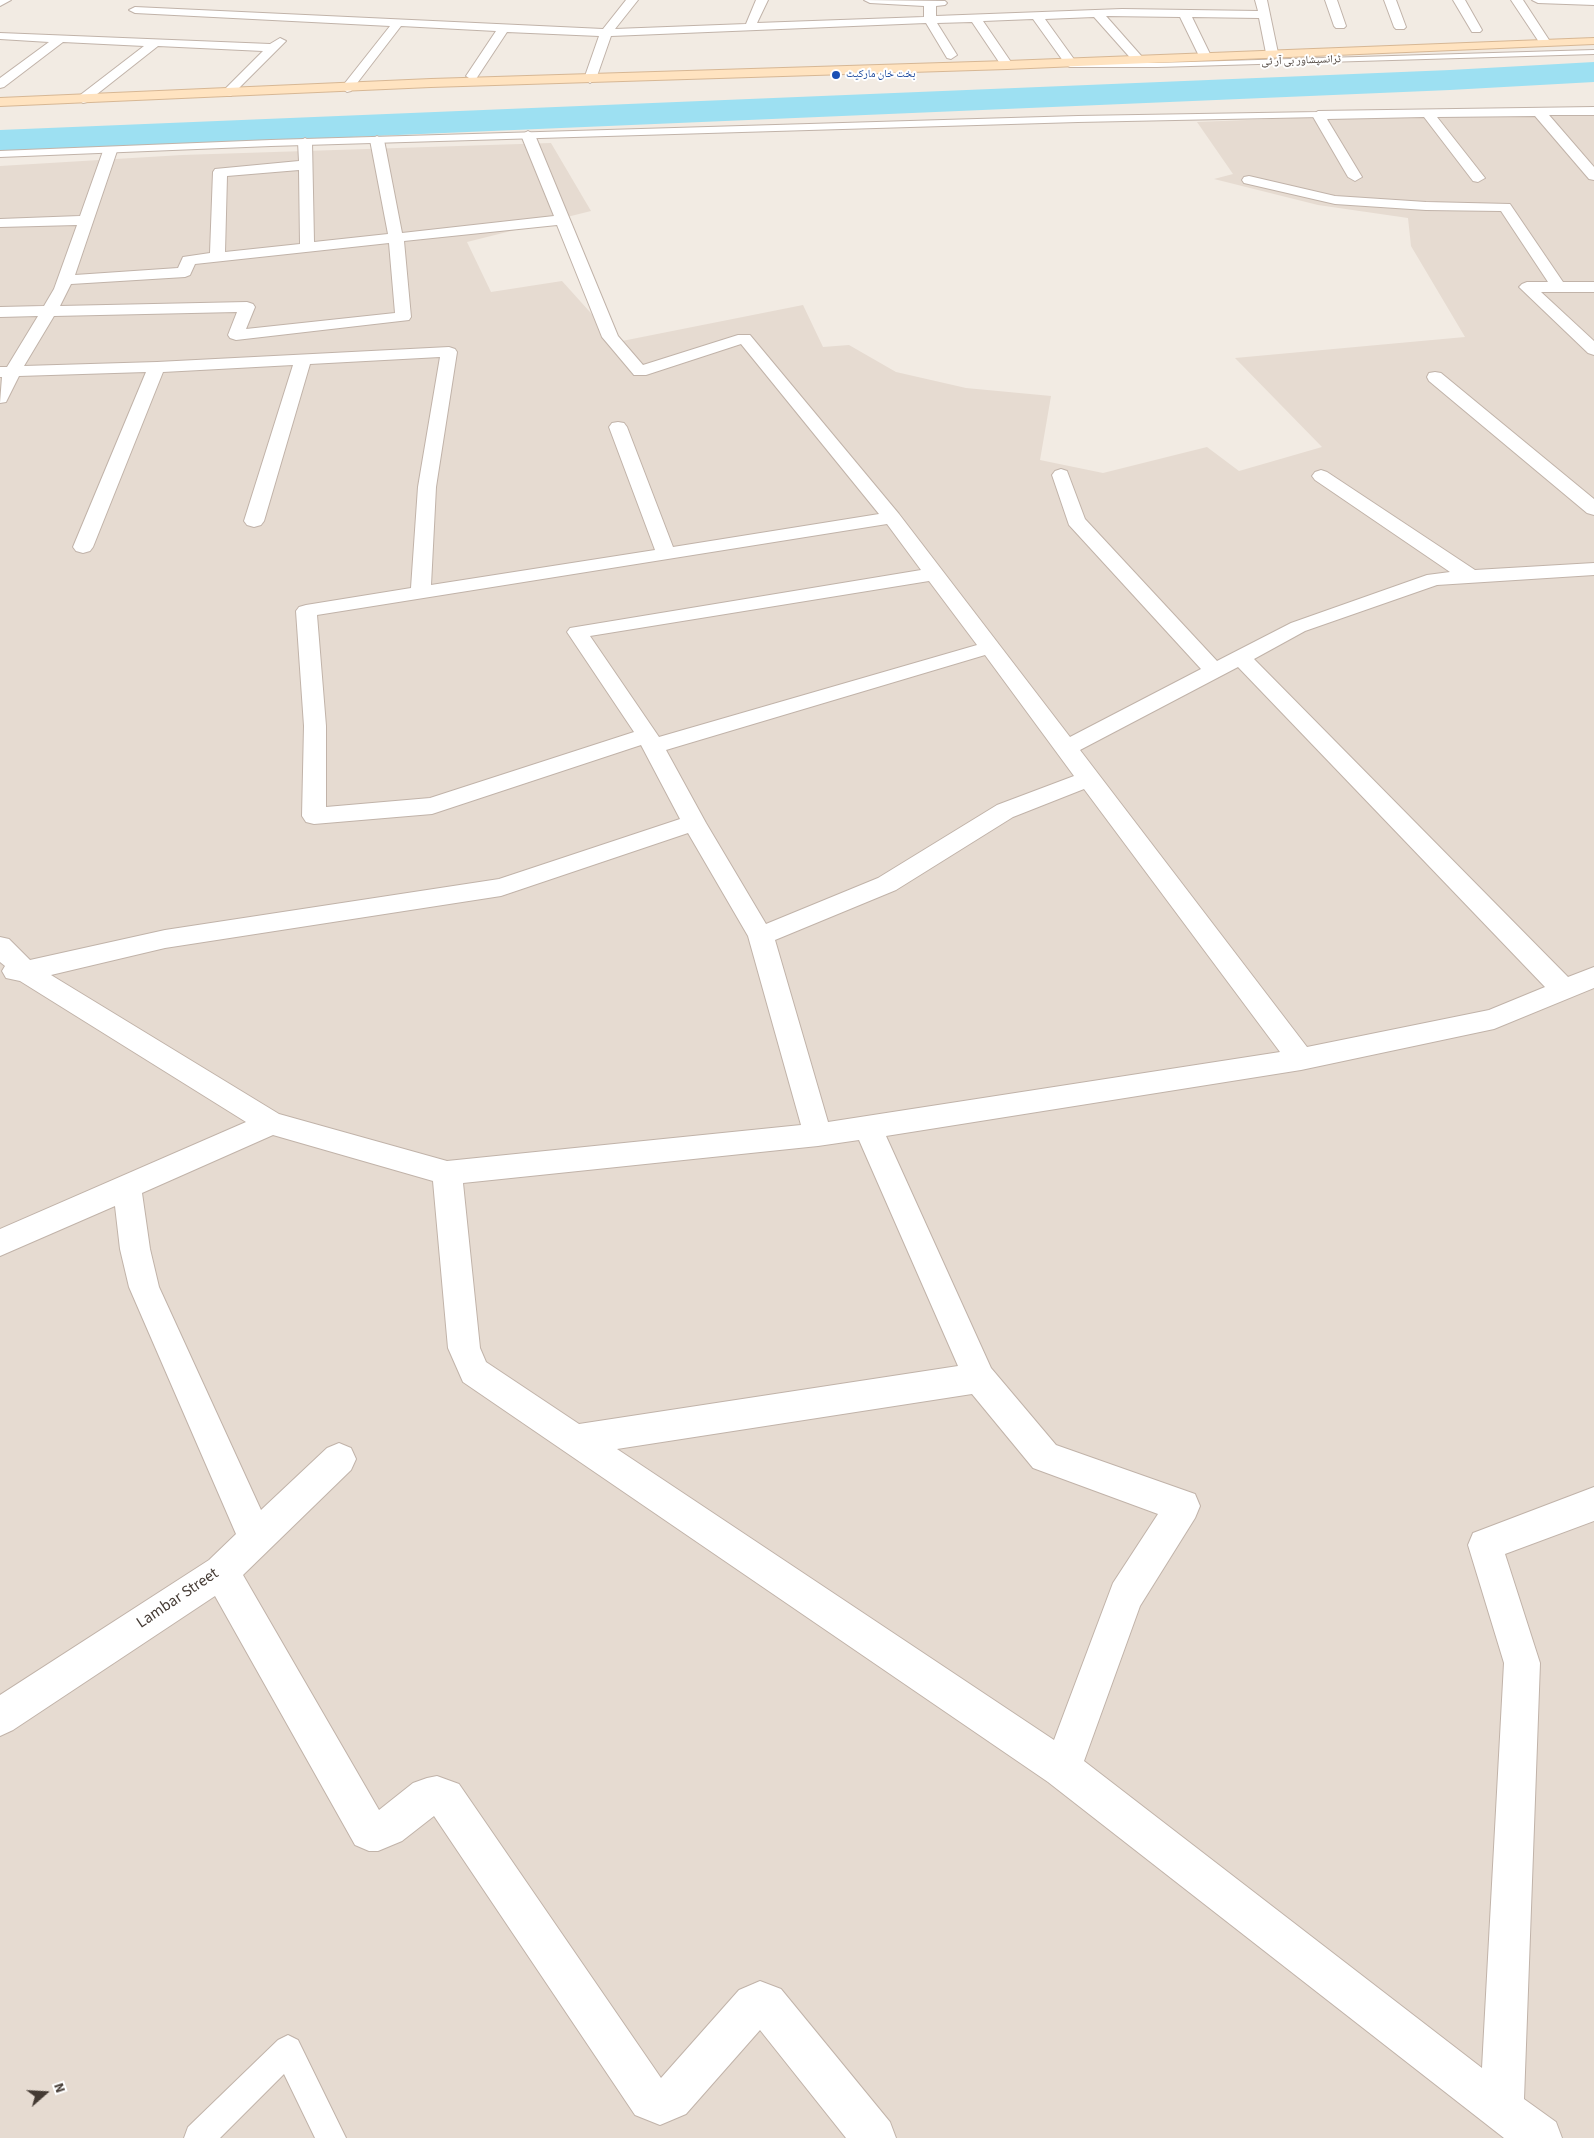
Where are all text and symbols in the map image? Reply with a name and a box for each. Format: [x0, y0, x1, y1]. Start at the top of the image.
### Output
street label: ٹرانسپشاور بی آر ٹی [1261, 53, 1341, 69]
place label: بخت خان مارکیٹ [846, 68, 916, 82]
marker: بخت خان مارکیٹ [830, 69, 842, 81]
street label: Lambar Street [133, 1565, 223, 1633]
north arrow [20, 2068, 70, 2118]
text: N [48, 2080, 70, 2096]

